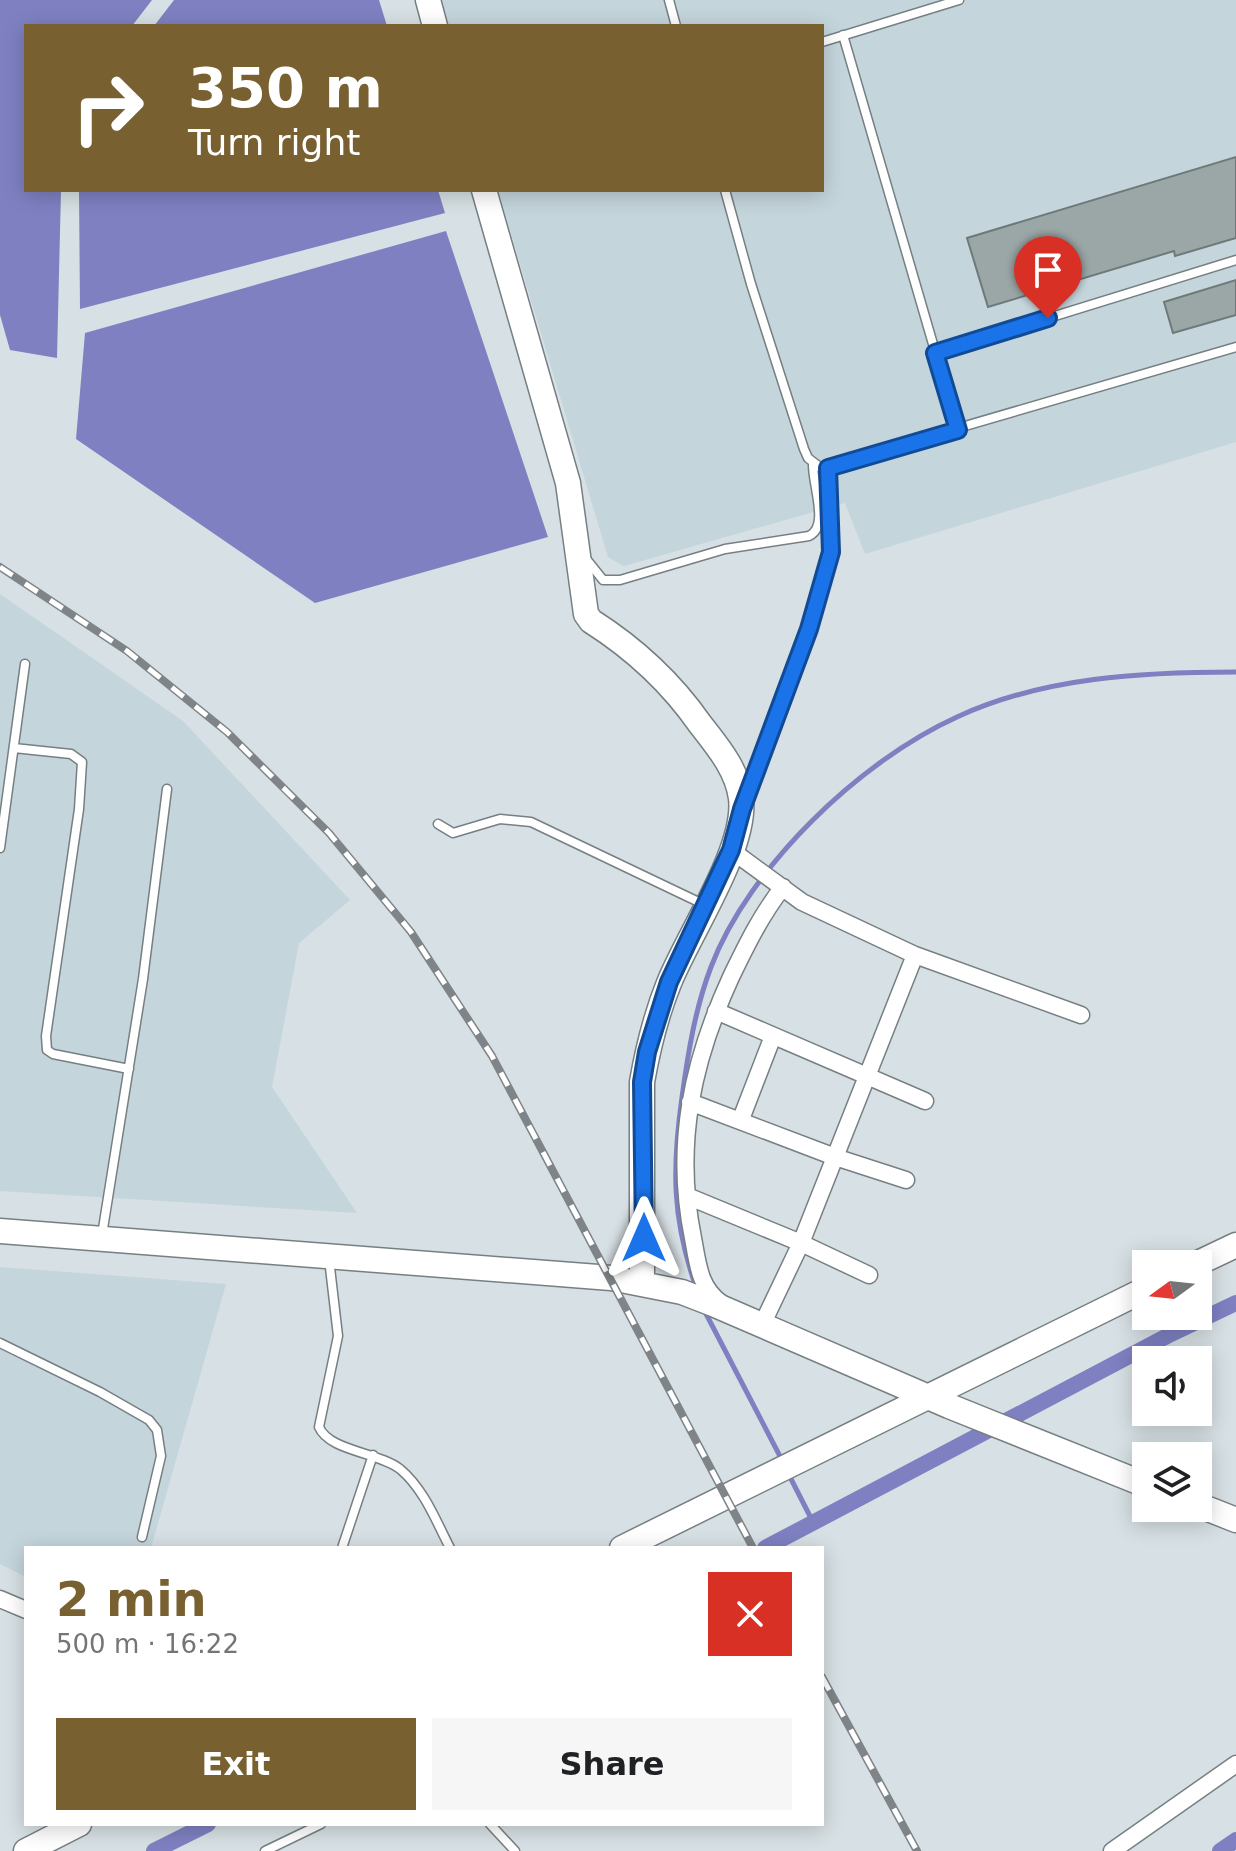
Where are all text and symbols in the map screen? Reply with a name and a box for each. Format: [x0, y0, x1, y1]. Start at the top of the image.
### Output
text: 350 m [188, 55, 383, 120]
icon: right [56, 56, 160, 160]
text: Turn right [188, 122, 360, 163]
pin [1014, 236, 1082, 318]
icon: arrive [1026, 248, 1070, 292]
position arrow [602, 1196, 686, 1280]
north arrow [1132, 1250, 1212, 1330]
map controls [1132, 1250, 1212, 1522]
button: sound [1132, 1346, 1212, 1426]
button: layers [1132, 1442, 1212, 1522]
text: 2 min [56, 1571, 207, 1627]
button: close [708, 1572, 792, 1656]
text: 500 m · 16:22 [56, 1629, 239, 1659]
button: Exit [56, 1718, 416, 1810]
button: Share [432, 1718, 792, 1810]

